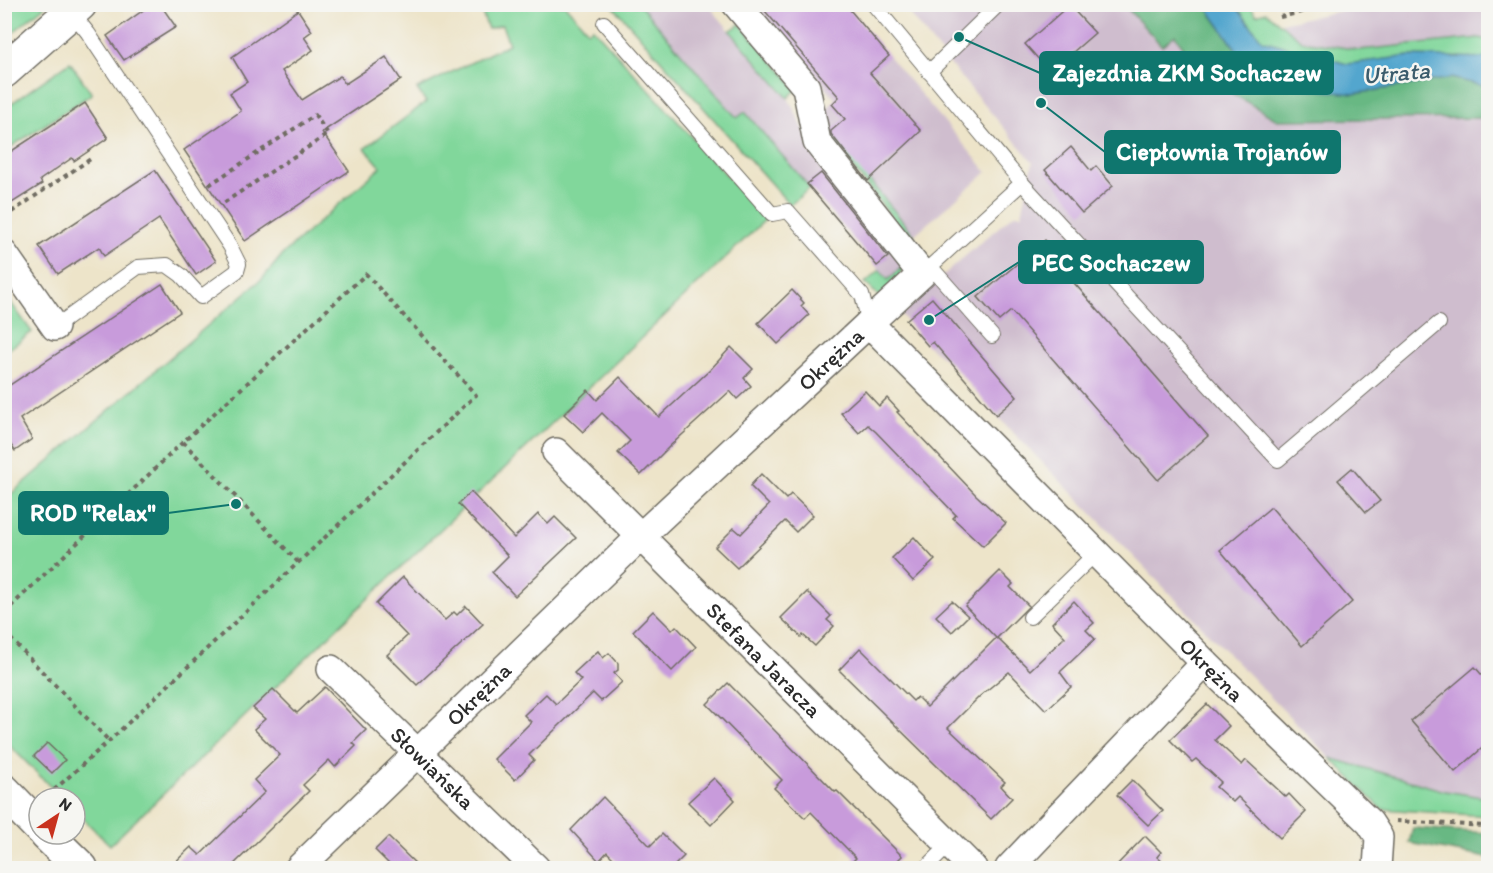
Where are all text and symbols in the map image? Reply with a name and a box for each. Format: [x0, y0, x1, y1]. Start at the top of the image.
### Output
callout: Zajezdnia ZKM Sochaczew [1040, 52, 1333, 94]
water label: Utrata [1361, 55, 1432, 90]
text: Zajezdnia ZKM Sochaczew [1052, 58, 1322, 88]
callout: Ciepłownia Trojanów [1105, 131, 1340, 173]
text: Ciepłownia Trojanów [1116, 137, 1329, 167]
callout: PEC Sochaczew [1019, 241, 1203, 283]
text: PEC Sochaczew [1031, 248, 1191, 277]
street label: Okrężna [792, 322, 870, 397]
callout: ROD "Relax" [19, 492, 168, 534]
text: ROD "Relax" [30, 498, 156, 527]
street label: Stefana Jaracza [700, 597, 828, 724]
street label: Okrężna [1173, 632, 1250, 708]
street label: Okrężna [441, 656, 517, 732]
street label: Słowiańska [385, 721, 481, 816]
north arrow [27, 786, 87, 846]
text: N [56, 793, 75, 815]

